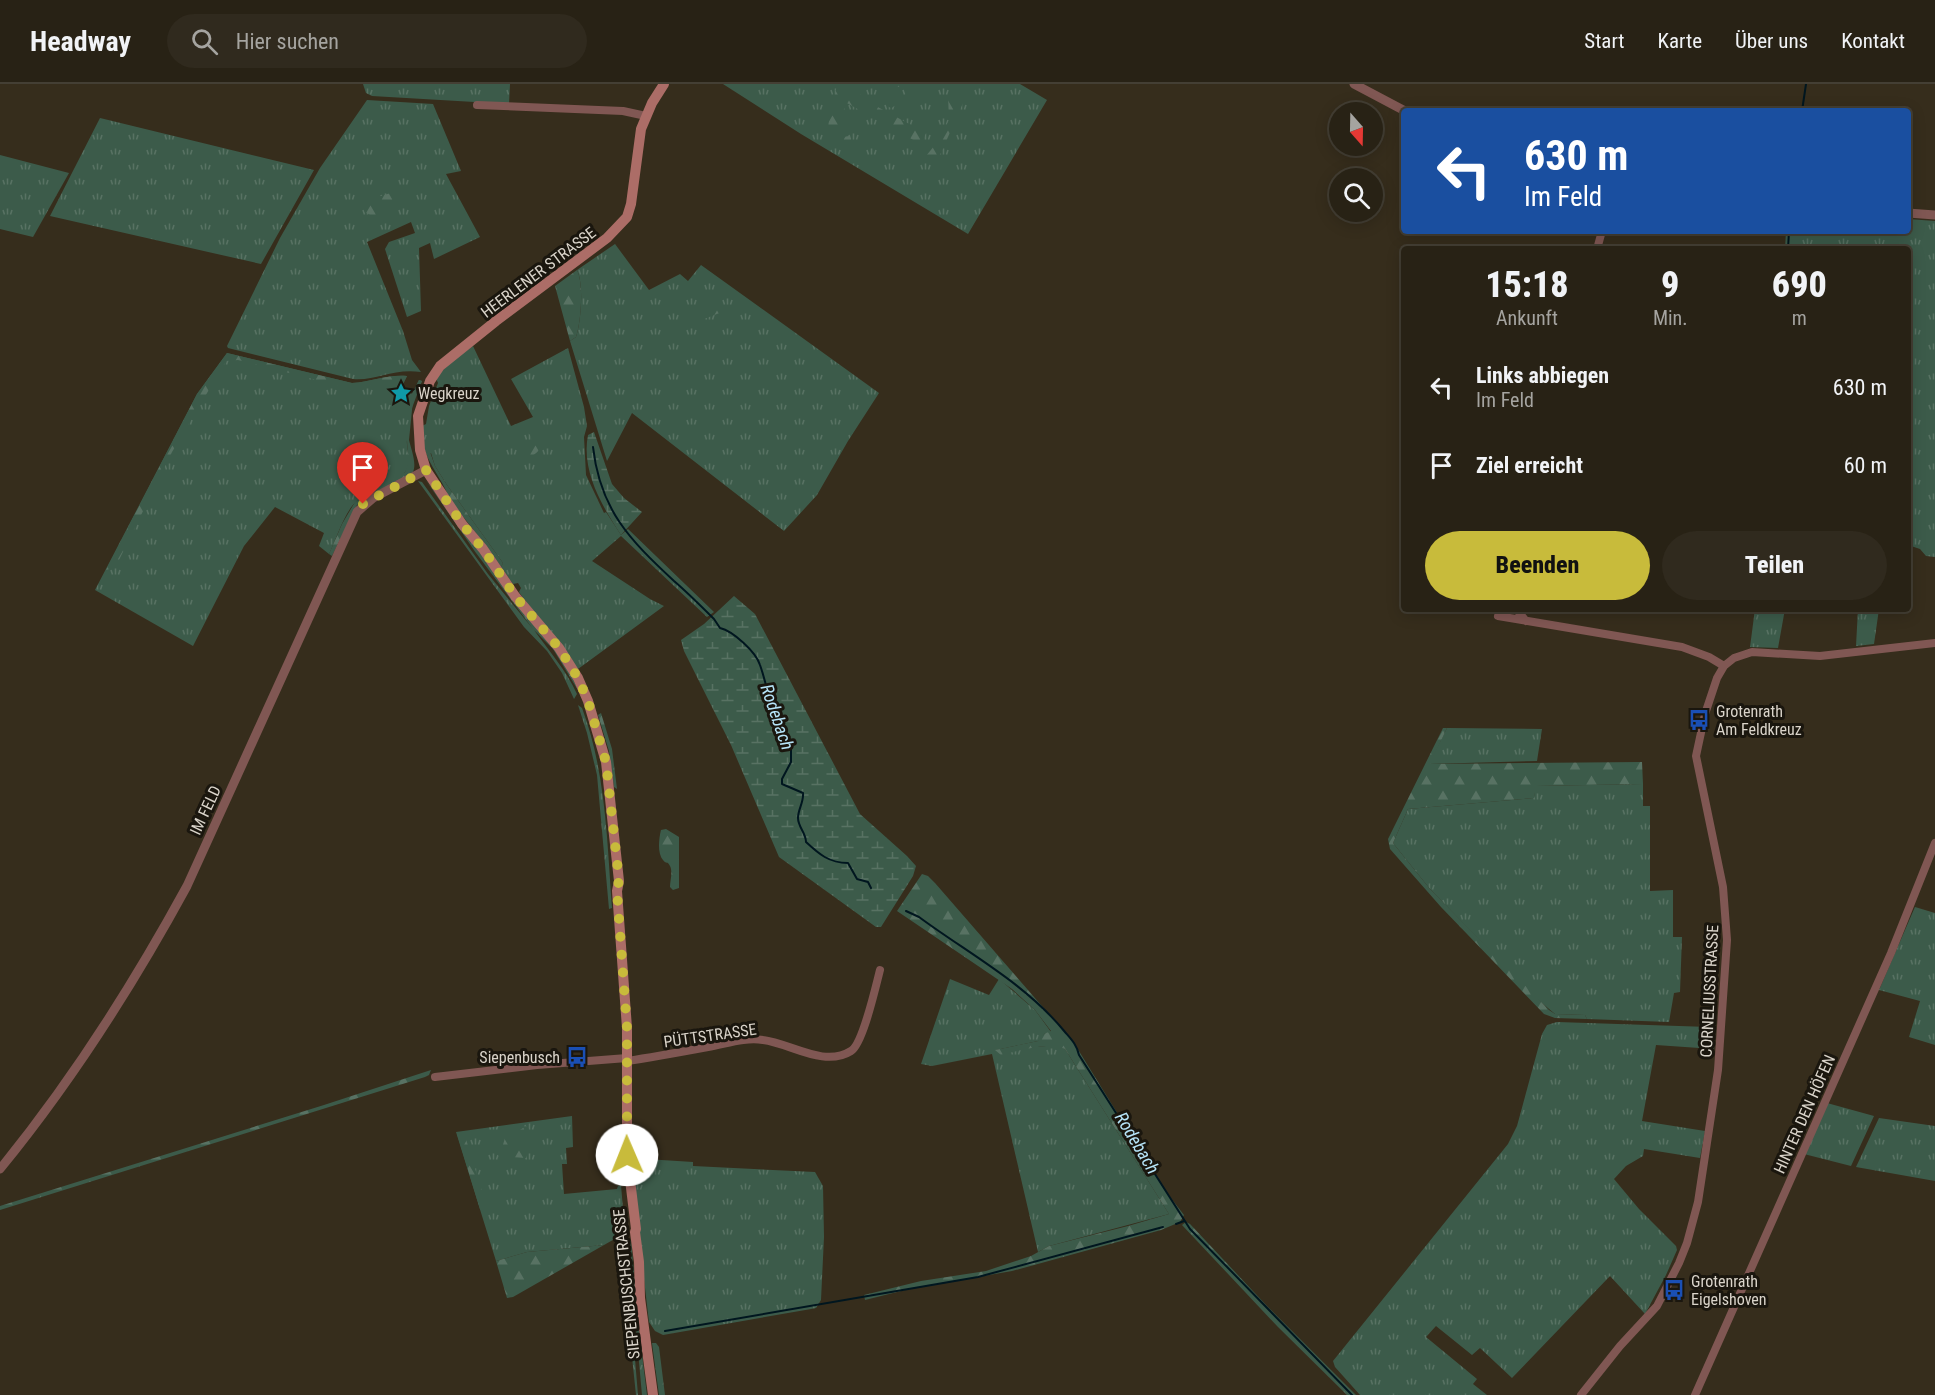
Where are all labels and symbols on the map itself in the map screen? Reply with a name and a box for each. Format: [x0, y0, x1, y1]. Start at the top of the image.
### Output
north arrow [1329, 102, 1383, 156]
street label: HEERLENER STRASSE [477, 223, 599, 322]
place icon: Wegkreuz [389, 381, 413, 405]
place label: Wegkreuz [418, 384, 480, 403]
pin [337, 442, 388, 504]
water label: Rodebach [756, 681, 799, 753]
place label: Grotenrath Am Feldkreuz [1716, 702, 1802, 739]
bus stop icon: Grotenrath Am Feldkreuz [1687, 708, 1711, 732]
street label: IM FELD [186, 783, 225, 838]
street label: CORNELIUSSTRASSE [1697, 924, 1722, 1058]
street label: PÜTTSTRASSE [662, 1020, 758, 1051]
bus stop icon: Siepenbusch [565, 1045, 589, 1069]
place label: Siepenbusch [479, 1048, 560, 1067]
street label: HINTER DEN HÖFEN [1770, 1052, 1839, 1176]
water label: Rodebach [1111, 1108, 1164, 1177]
position arrow [595, 1123, 659, 1187]
street label: SIEPENBUSCHSTRASSE [609, 1208, 644, 1360]
place label: Grotenrath Eigelshoven [1691, 1272, 1767, 1309]
bus stop icon: Grotenrath Eigelshoven [1662, 1278, 1686, 1302]

